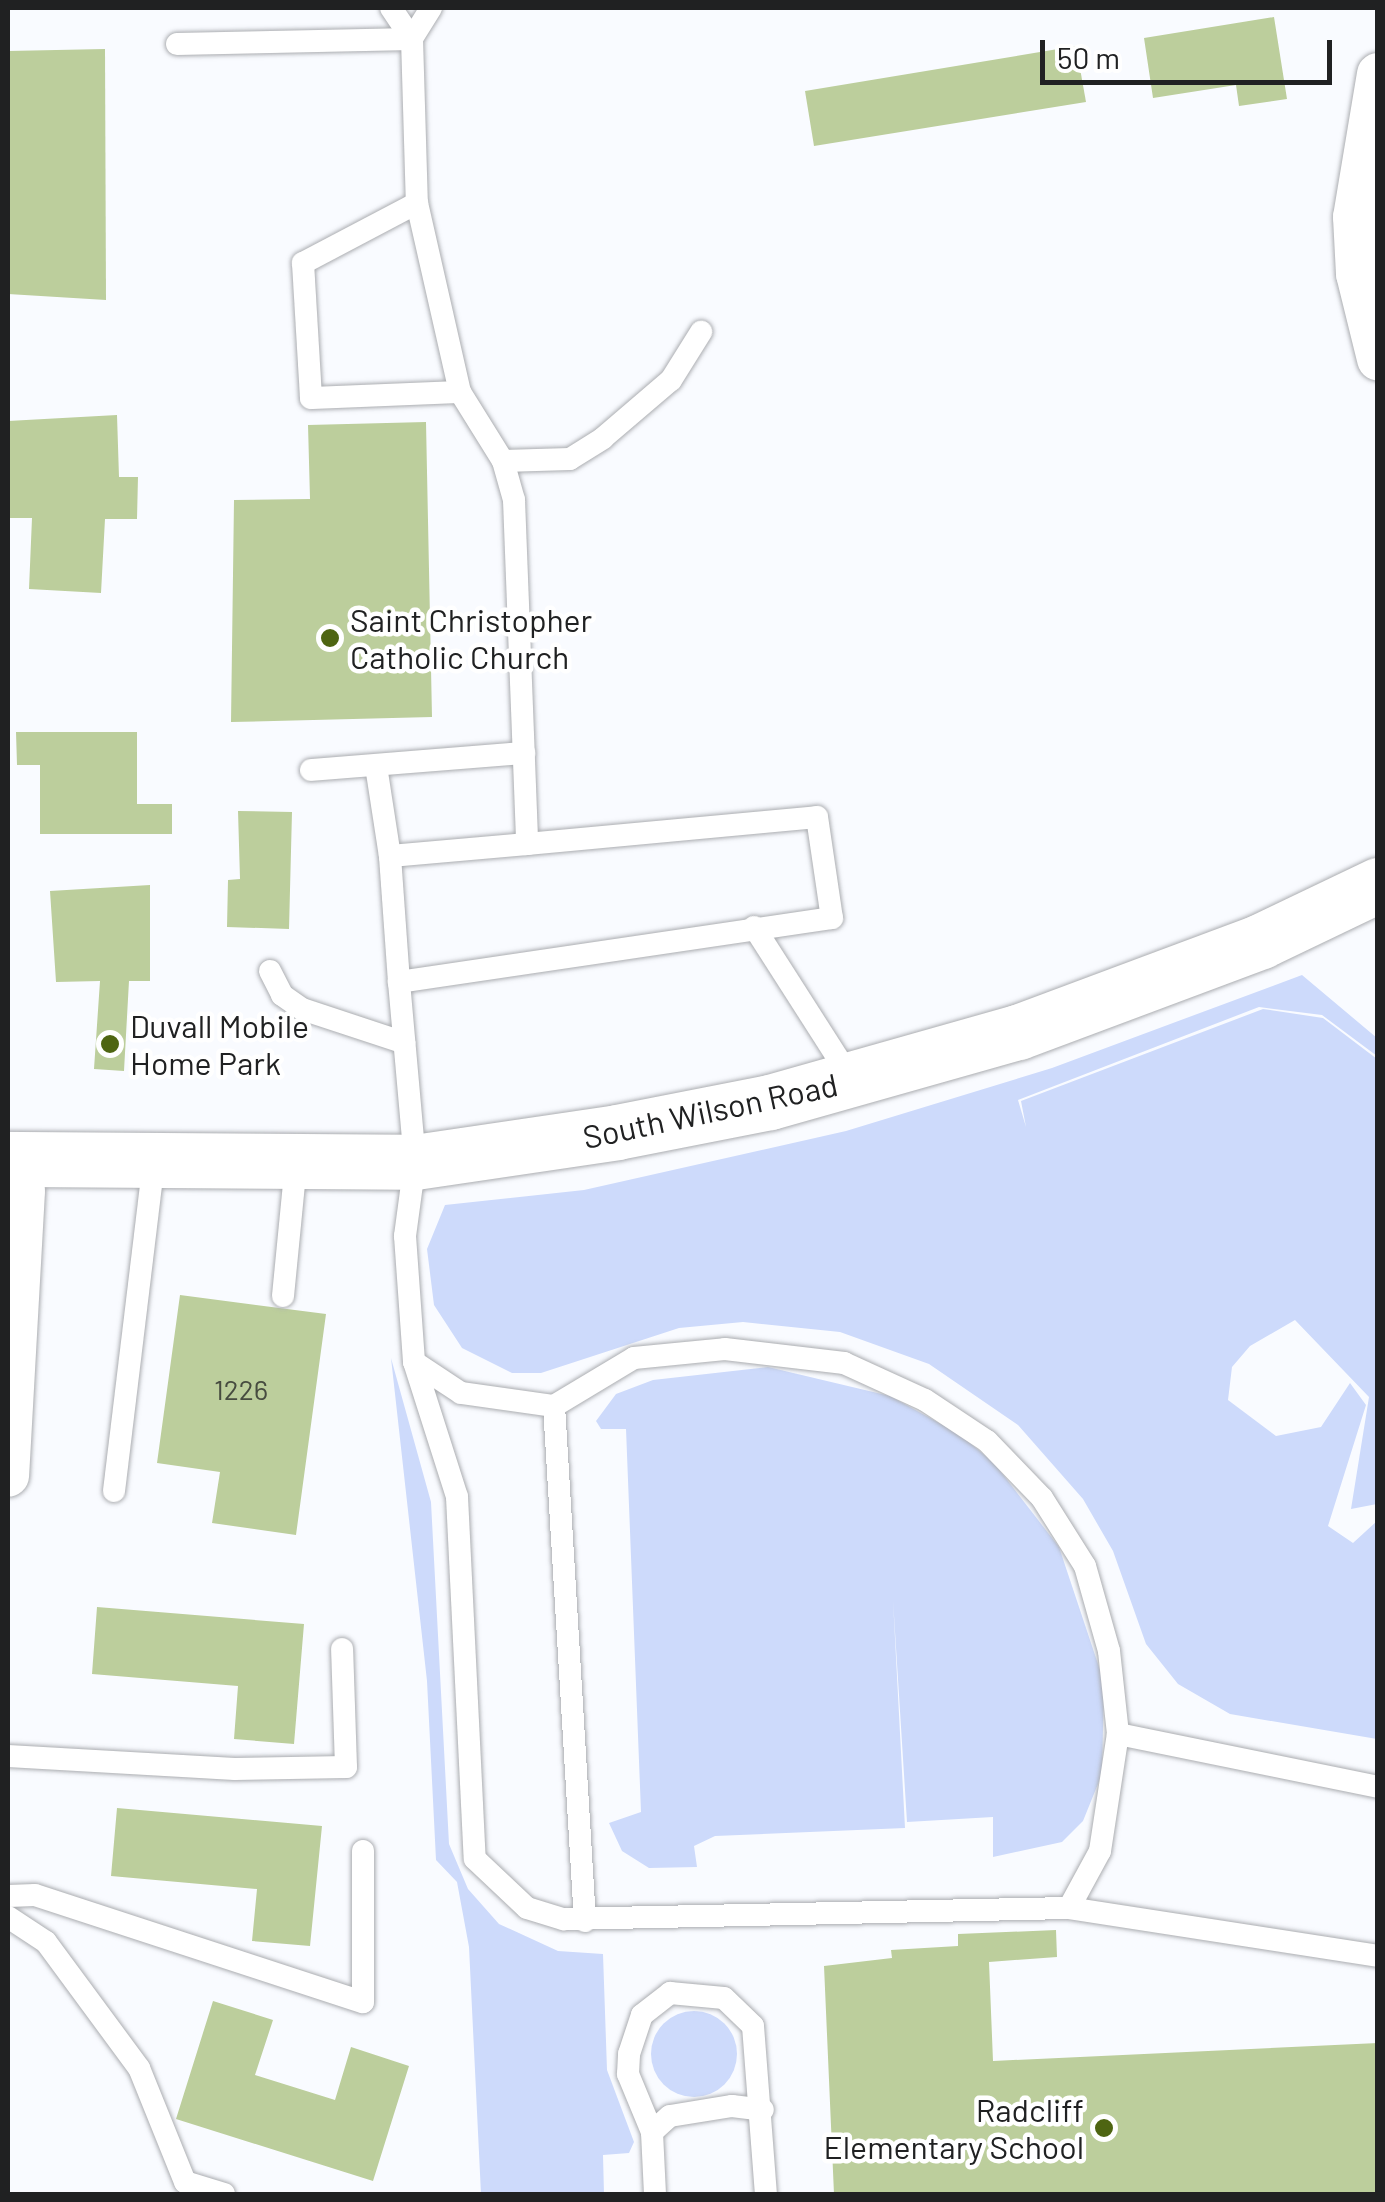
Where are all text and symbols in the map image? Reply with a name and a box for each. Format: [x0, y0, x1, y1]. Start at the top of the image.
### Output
scale bar [1045, 20, 1338, 82]
text: 50 m [1057, 39, 1120, 75]
place label: Saint Christopher Catholic Church [350, 601, 592, 676]
marker: Saint Christopher Catholic Church [319, 627, 341, 649]
place label: Duvall Mobile Home Park [130, 1007, 309, 1082]
marker: Duvall Mobile Home Park [99, 1033, 121, 1055]
street label: South Wilson Road [579, 1064, 841, 1156]
house number: 1226 [214, 1372, 268, 1406]
place label: Radcliff Elementary School [823, 2091, 1084, 2166]
marker: Radcliff Elementary School [1093, 2117, 1115, 2139]

